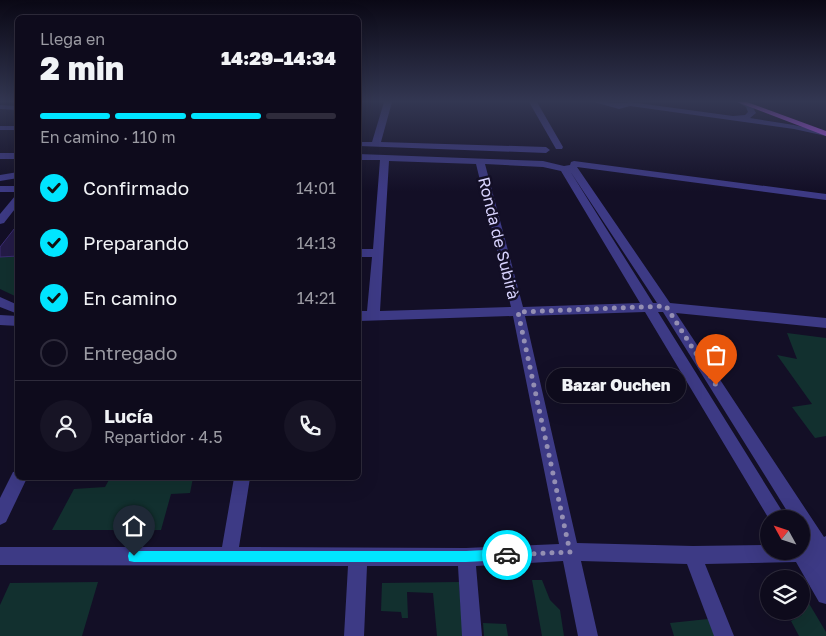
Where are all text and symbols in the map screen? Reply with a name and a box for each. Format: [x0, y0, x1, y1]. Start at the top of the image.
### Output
text: Llega en [40, 29, 105, 49]
text: 14:29–14:34 [221, 46, 336, 69]
text: 2 min [40, 49, 124, 87]
text: En camino · 110 m [40, 127, 176, 147]
icon: check [40, 174, 68, 202]
street label: Ronda de Subirà [474, 175, 524, 301]
text: Confirmado [83, 176, 189, 199]
text: 14:01 [296, 178, 336, 198]
icon: check [40, 229, 68, 257]
text: Preparando [83, 231, 189, 254]
text: 14:13 [297, 233, 336, 253]
icon: check [40, 284, 68, 312]
text: En camino [83, 286, 177, 309]
text: 14:21 [297, 288, 336, 308]
pin [695, 334, 737, 385]
text: Entregado [83, 341, 177, 364]
icon: bag [702, 341, 730, 369]
callout: Bazar Ouchen [546, 368, 686, 402]
text: Bazar Ouchen [562, 375, 670, 395]
button: person [40, 400, 92, 452]
button: phone [284, 400, 336, 452]
text: Lucía [104, 404, 153, 427]
text: Repartidor · 4.5 [104, 427, 222, 447]
pin [113, 505, 155, 556]
north arrow [760, 510, 810, 560]
map controls [760, 510, 810, 620]
icon: home [120, 512, 148, 540]
courier [482, 530, 532, 580]
icon: car [493, 541, 521, 569]
button: layers [760, 570, 810, 620]

